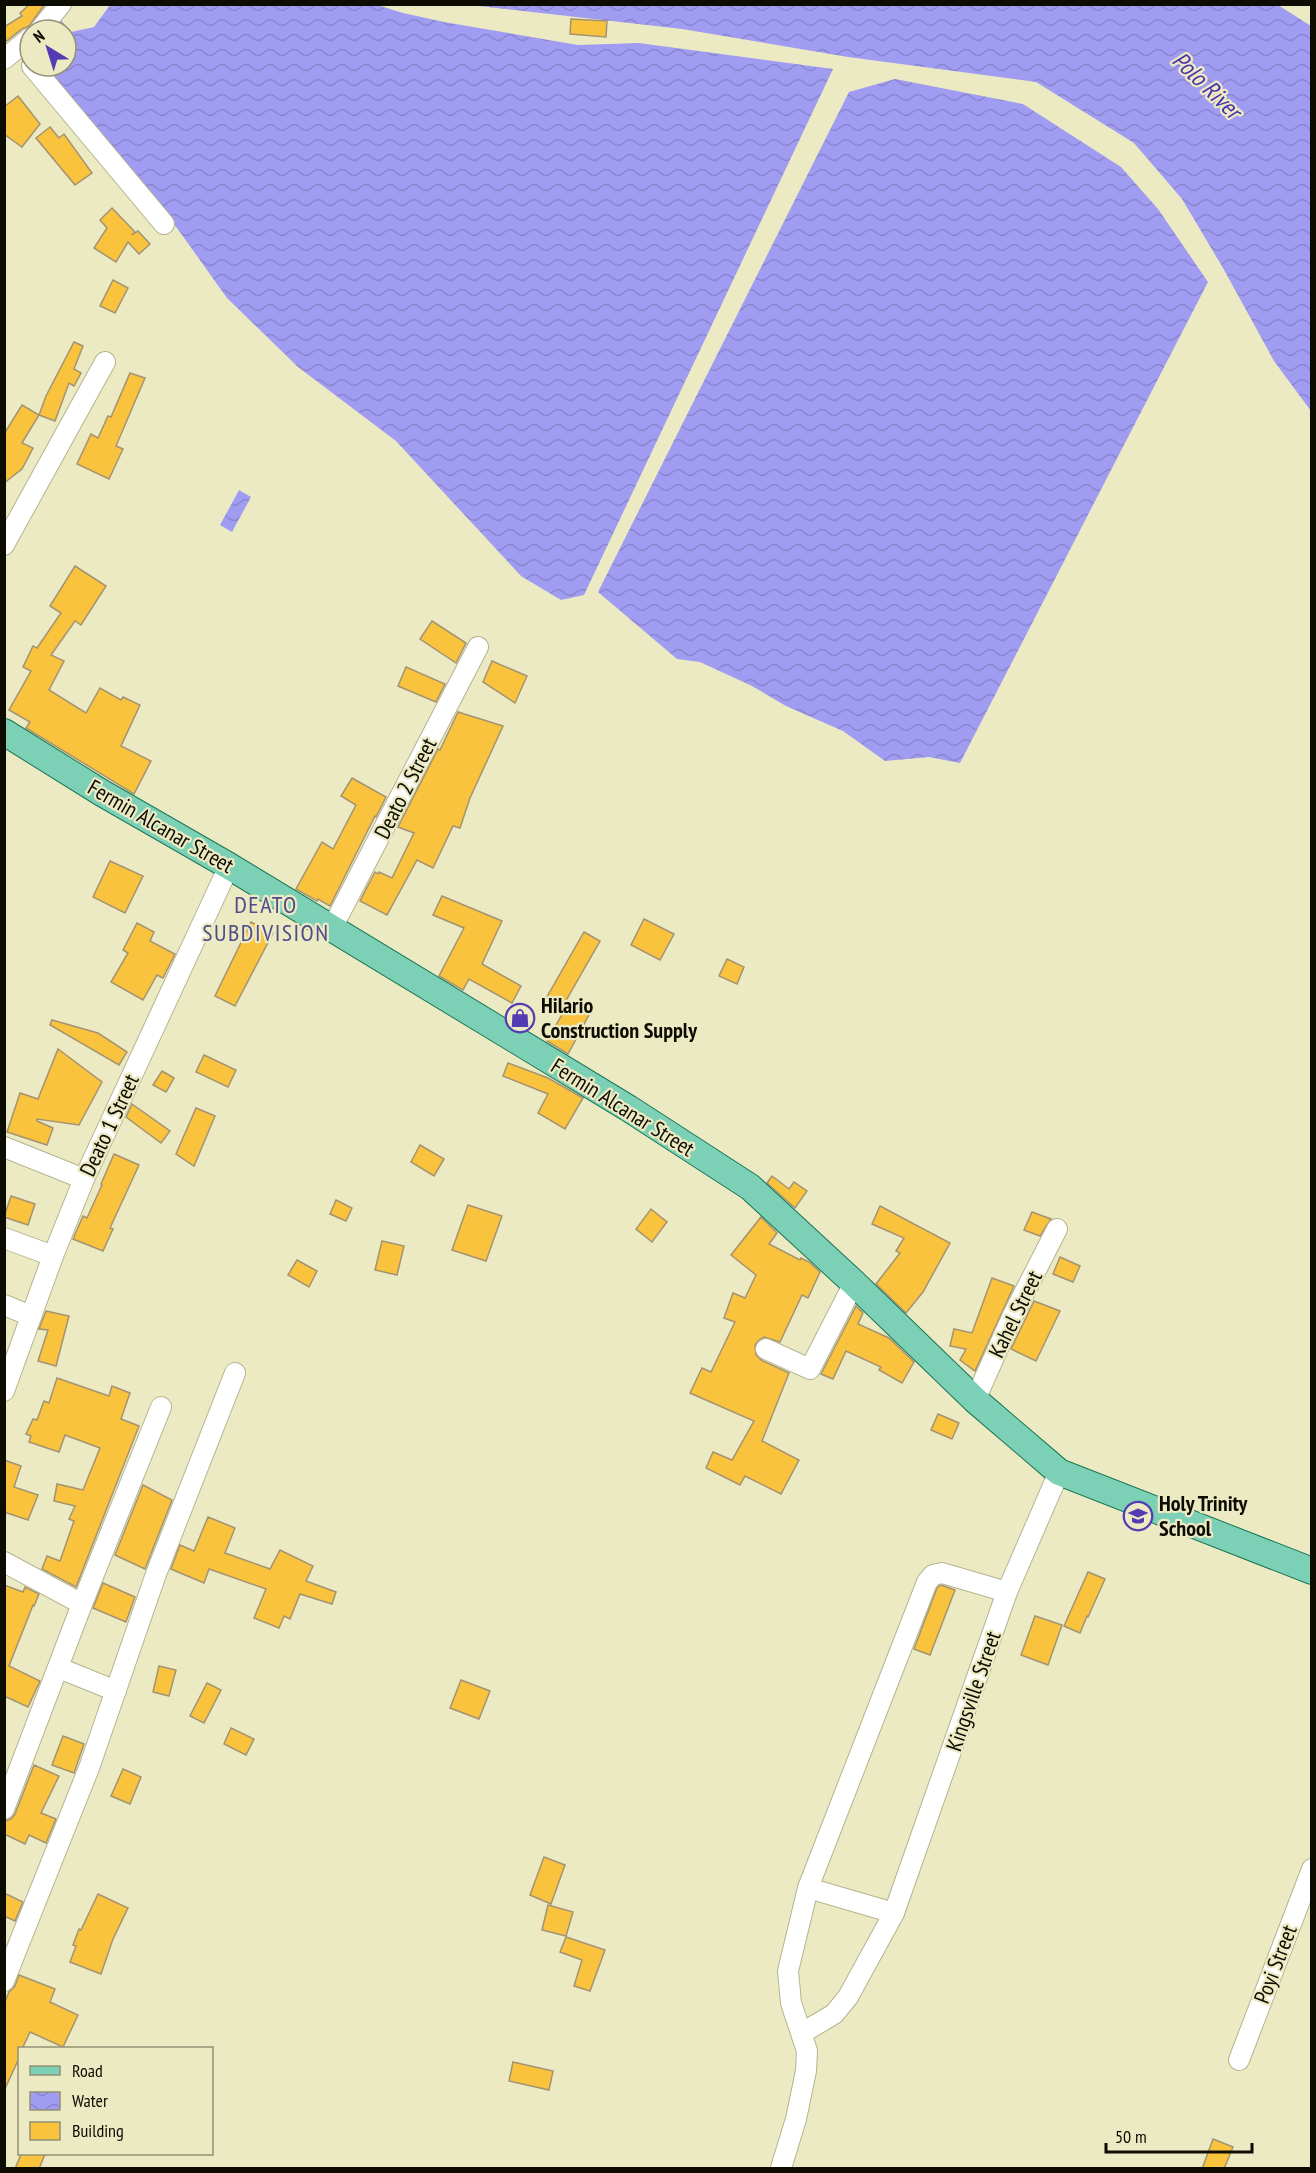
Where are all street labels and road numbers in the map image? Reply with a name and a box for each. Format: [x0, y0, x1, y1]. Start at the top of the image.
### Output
street label: Deato 2 Street [368, 733, 442, 843]
street label: Fermin Alcanar Street [83, 773, 239, 879]
street label: Fermin Alcanar Street [546, 1052, 700, 1162]
street label: Deato 1 Street [73, 1069, 145, 1181]
street label: Kahel Street [982, 1266, 1048, 1362]
street label: Kingsville Street [939, 1627, 1007, 1755]
street label: Poyi Street [1247, 1921, 1303, 2007]

